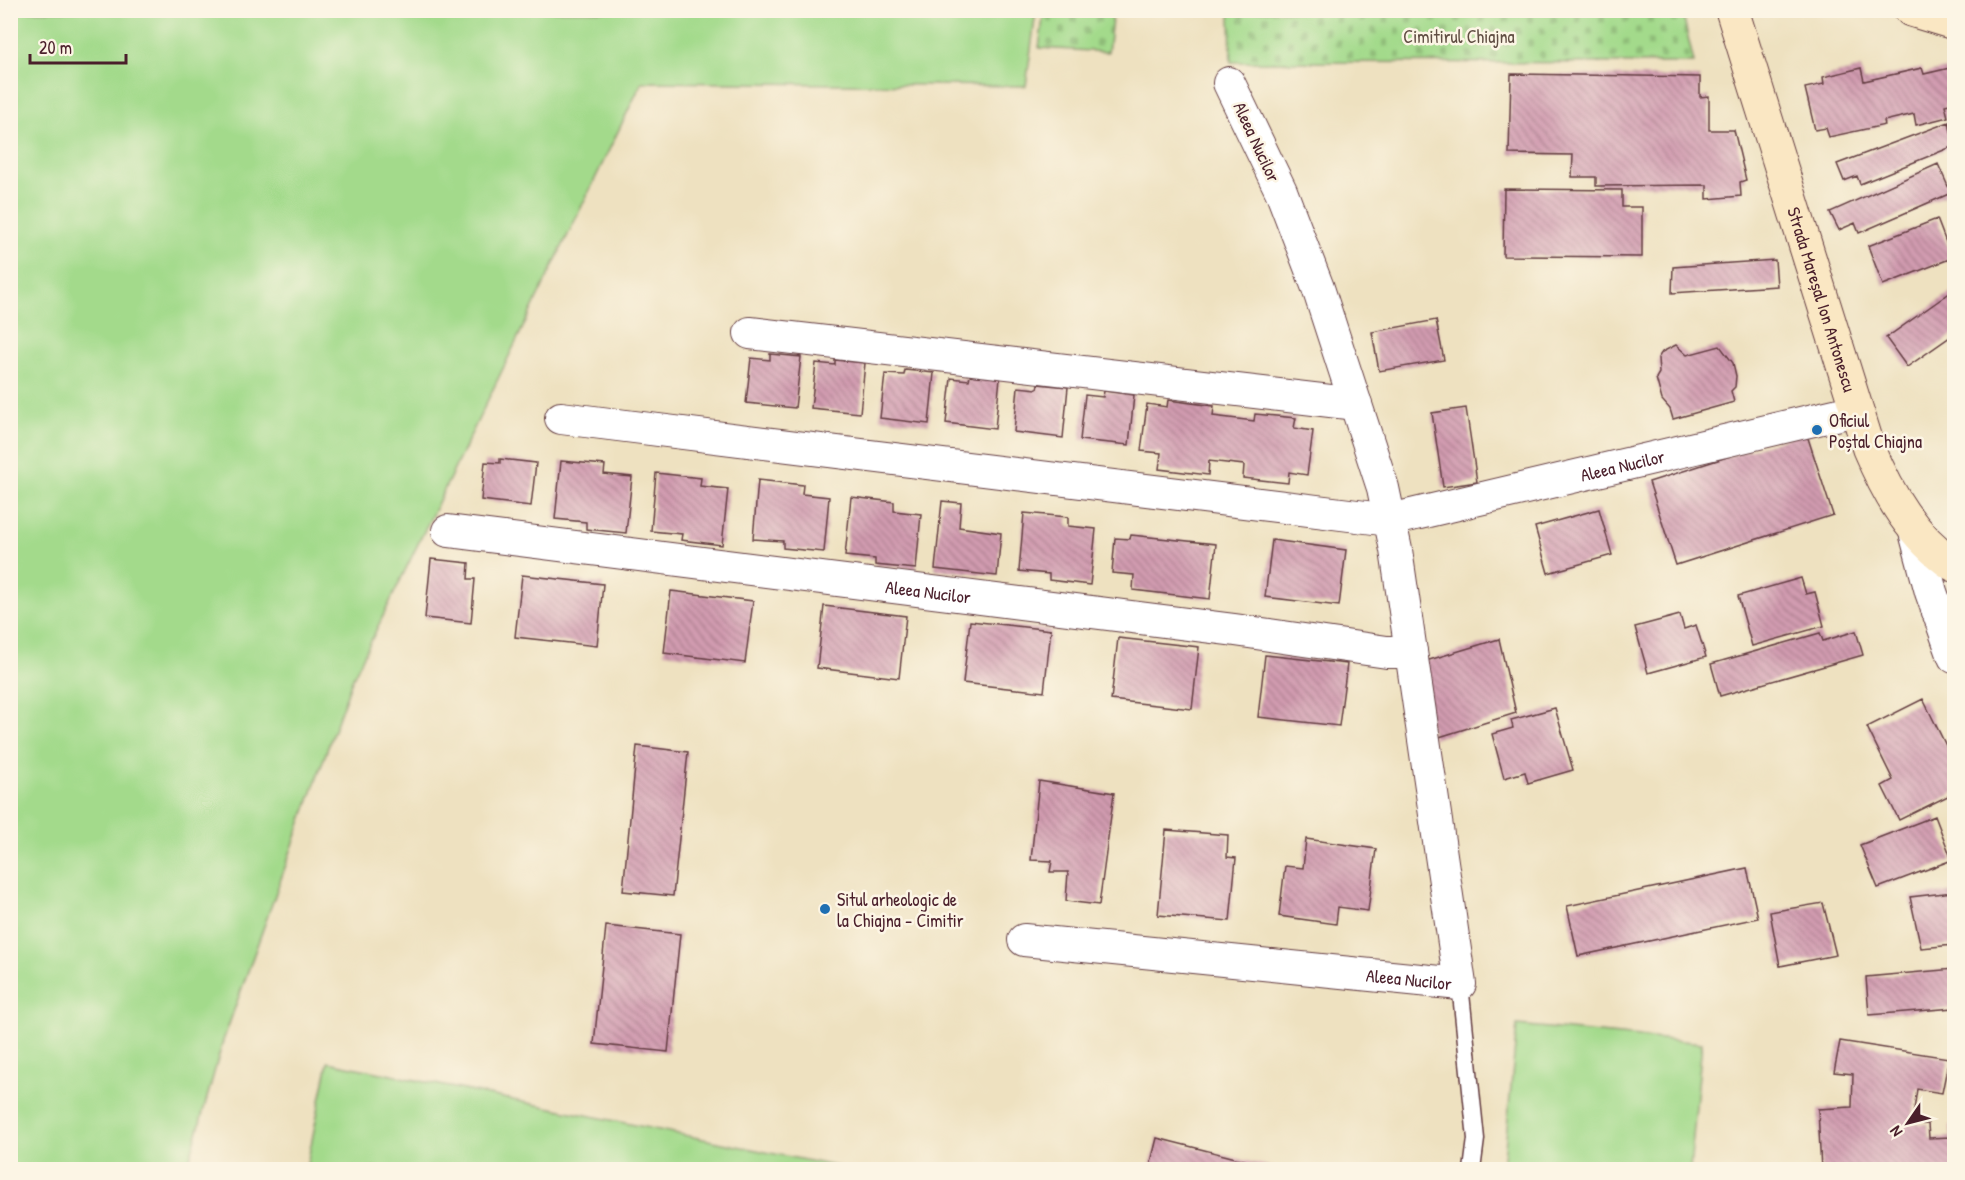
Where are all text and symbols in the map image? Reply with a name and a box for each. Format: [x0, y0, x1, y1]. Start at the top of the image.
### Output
park label: Cimitirul Chiajna [1403, 24, 1515, 49]
scale bar [30, 27, 126, 65]
text: 20 m [39, 35, 72, 60]
street label: Aleea Nucilor [1228, 98, 1286, 186]
street label: Strada Mareșal Ion Antonescu [1782, 204, 1863, 395]
place label: Oficiul Poștal Chiajna [1829, 408, 1922, 454]
marker: Oficiul Poștal Chiajna [1810, 423, 1824, 437]
street label: Aleea Nucilor [1578, 443, 1667, 487]
street label: Aleea Nucilor [884, 574, 972, 609]
place label: Situl arheologic de la Chiajna - Cimitir [837, 887, 964, 933]
marker: Situl arheologic de la Chiajna - Cimitir [818, 902, 832, 916]
street label: Aleea Nucilor [1365, 962, 1453, 996]
north arrow [1878, 1093, 1938, 1153]
text: N [1884, 1121, 1907, 1141]

